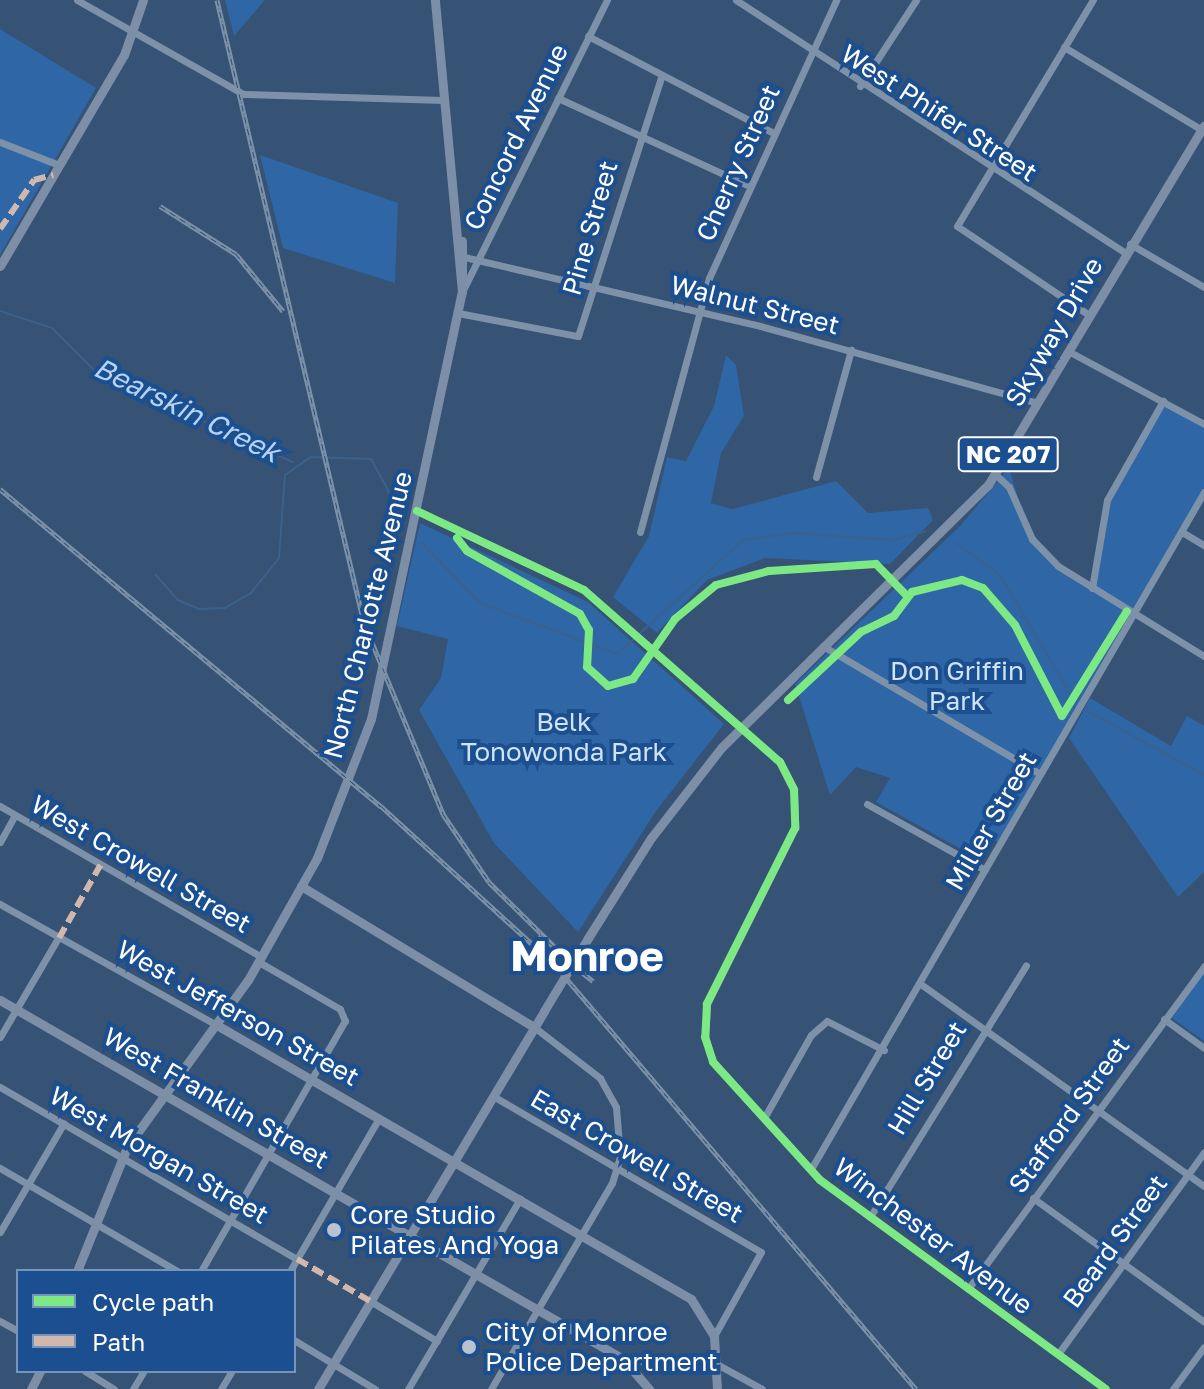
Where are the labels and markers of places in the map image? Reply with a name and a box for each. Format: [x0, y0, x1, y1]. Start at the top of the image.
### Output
place label: Core Studio Pilates And Yoga [350, 1199, 559, 1260]
marker: Core Studio Pilates And Yoga [325, 1221, 343, 1239]
place label: City of Monroe Police Department [485, 1316, 718, 1378]
marker: City of Monroe Police Department [460, 1338, 478, 1356]

